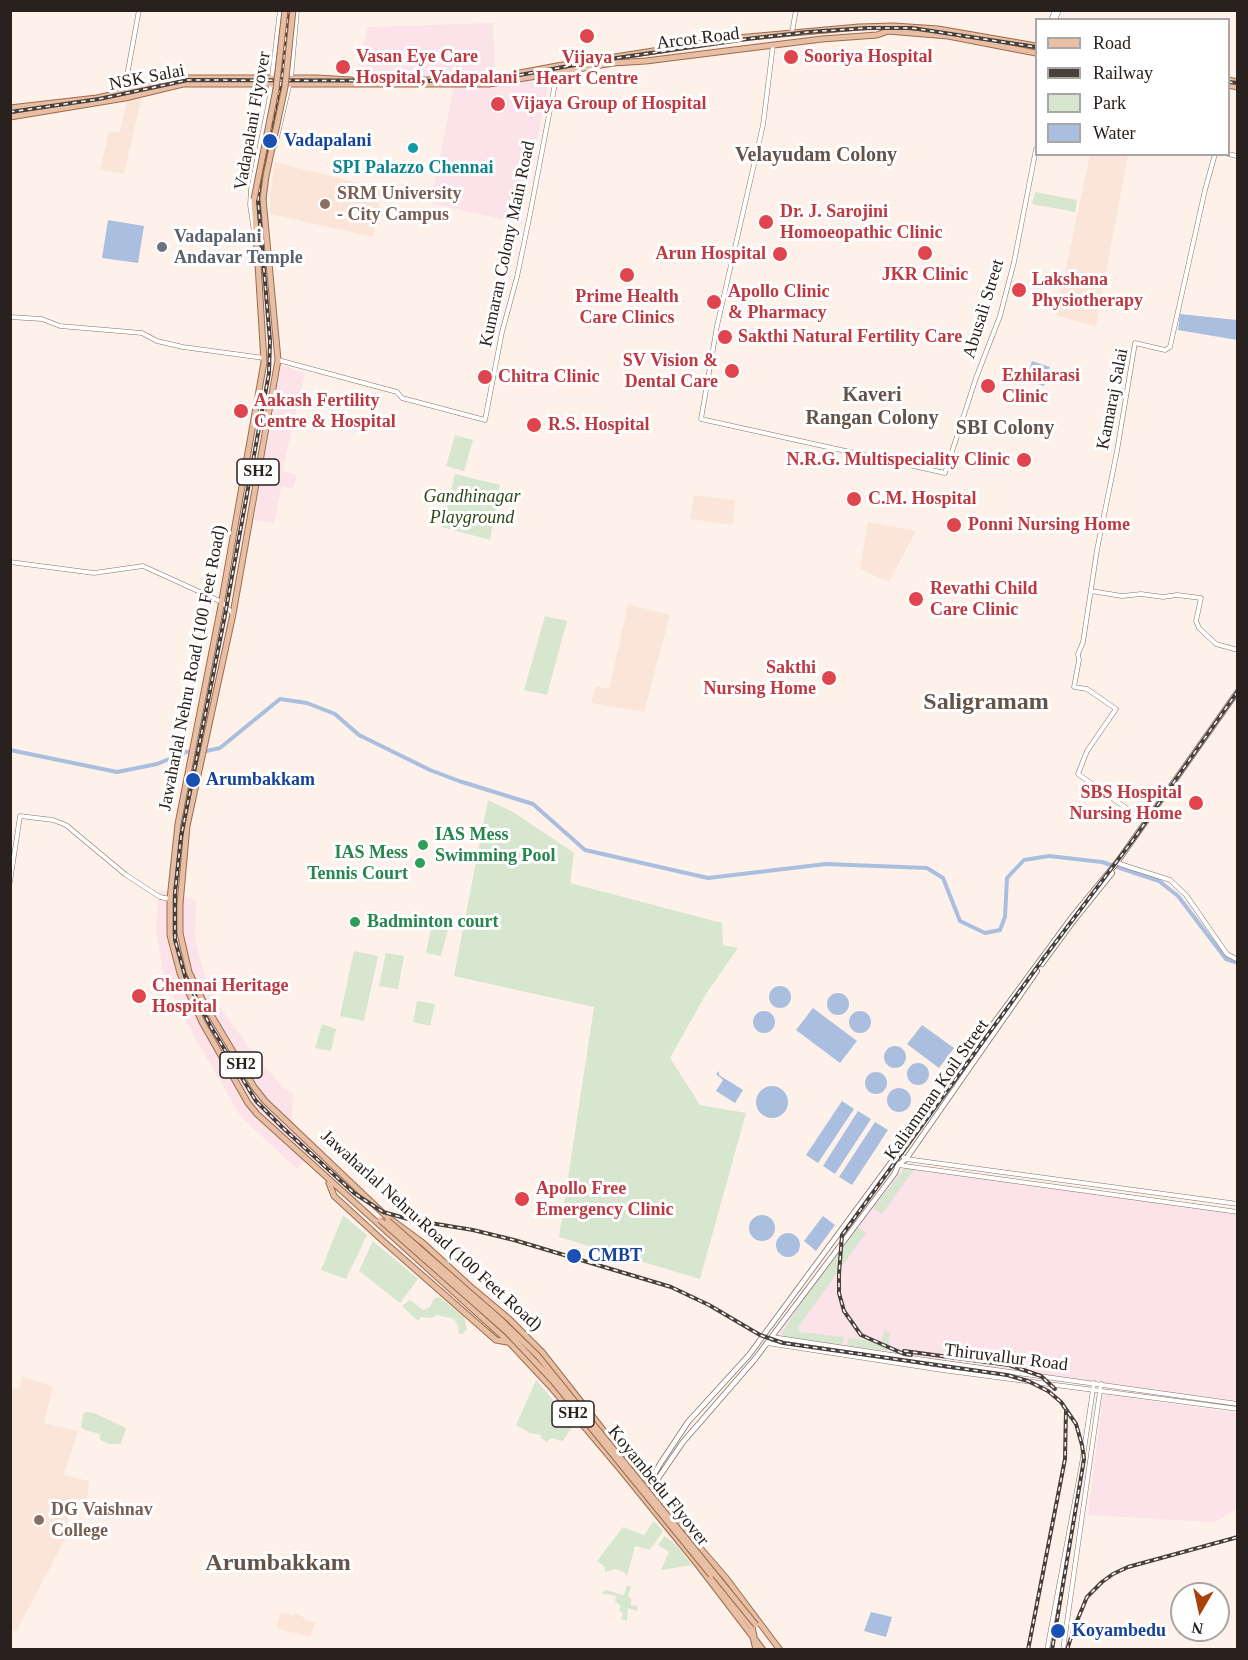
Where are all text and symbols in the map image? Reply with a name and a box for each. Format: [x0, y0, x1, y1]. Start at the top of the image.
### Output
legend [1035, 18, 1230, 156]
street label: Arcot Road [655, 23, 741, 55]
marker: Vijaya Heart Centre [578, 27, 596, 45]
text: Road [1093, 33, 1131, 53]
place label: Vasan Eye Care Hospital, Vadapalani [356, 46, 516, 88]
place label: Sooriya Hospital [804, 46, 932, 68]
place label: Vijaya Heart Centre [538, 47, 636, 90]
marker: Sooriya Hospital [782, 48, 800, 66]
street label: Vadapalani Flyover [230, 49, 276, 193]
marker: Vasan Eye Care Hospital, Vadapalani [334, 58, 352, 76]
street label: NSK Salai [110, 61, 184, 95]
text: Railway [1093, 63, 1153, 83]
place label: Vijaya Group of Hospital [512, 93, 698, 115]
text: Park [1093, 93, 1126, 113]
marker: Vijaya Group of Hospital [489, 95, 507, 113]
text: Water [1093, 123, 1136, 143]
place label: Vadapalani [284, 130, 370, 152]
marker: Vadapalani [261, 132, 279, 150]
street label: Kumaran Colony Main Road [476, 140, 540, 348]
marker: SPI Palazzo Chennai [406, 141, 420, 155]
district label: Velayudam Colony [737, 144, 895, 168]
place label: SPI Palazzo Chennai [335, 157, 491, 179]
place label: SRM University - City Campus [337, 183, 457, 226]
marker: SRM University - City Campus [318, 197, 332, 211]
place label: Dr. J. Sarojini Homoeopathic Clinic [780, 201, 939, 244]
marker: Dr. J. Sarojini Homoeopathic Clinic [757, 213, 775, 231]
place label: Vadapalani Andavar Temple [174, 226, 299, 268]
marker: Vadapalani Andavar Temple [155, 240, 169, 254]
place label: Arun Hospital [660, 243, 766, 265]
marker: JKR Clinic [916, 244, 934, 262]
marker: Arun Hospital [771, 245, 789, 263]
street label: Abusali Street [958, 255, 1010, 363]
place label: JKR Clinic [889, 264, 961, 286]
marker: Prime Health Care Clinics [618, 266, 636, 284]
place label: Lakshana Physiotherapy [1032, 269, 1145, 312]
place label: Apollo Clinic & Pharmacy [728, 281, 823, 324]
marker: Lakshana Physiotherapy [1010, 281, 1028, 299]
place label: Prime Health Care Clinics [576, 286, 678, 328]
marker: Apollo Clinic & Pharmacy [705, 293, 723, 311]
place label: Sakthi Natural Fertility Care [738, 326, 952, 348]
marker: Sakthi Natural Fertility Care [716, 328, 734, 346]
street label: Kamaraj Salai [1093, 347, 1133, 451]
place label: SV Vision & Dental Care [628, 350, 718, 392]
marker: SV Vision & Dental Care [723, 362, 741, 380]
place label: Ezhilarasi Clinic [1002, 365, 1077, 407]
place label: Chitra Clinic [498, 366, 589, 388]
marker: Chitra Clinic [476, 368, 494, 386]
marker: Ezhilarasi Clinic [979, 377, 997, 395]
district label: Kaveri Rangan Colony [808, 384, 936, 431]
place label: Aakash Fertility Centre & Hospital [254, 390, 390, 432]
marker: Aakash Fertility Centre & Hospital [232, 402, 250, 420]
place label: R.S. Hospital [548, 414, 647, 436]
marker: R.S. Hospital [525, 416, 543, 434]
district label: SBI Colony [959, 417, 1051, 441]
place label: N.R.G. Multispeciality Clinic [799, 449, 1010, 471]
marker: N.R.G. Multispeciality Clinic [1015, 451, 1033, 469]
road number: SH2 [237, 459, 279, 485]
park label: Gandhinagar Playground [424, 486, 520, 528]
place label: C.M. Hospital [868, 488, 970, 510]
marker: C.M. Hospital [845, 490, 863, 508]
place label: Ponni Nursing Home [968, 514, 1128, 536]
marker: Ponni Nursing Home [945, 516, 963, 534]
street label: Jawaharlal Nehru Road (100 Feet Road) [154, 520, 232, 816]
place label: Revathi Child Care Clinic [930, 578, 1032, 620]
marker: Revathi Child Care Clinic [907, 590, 925, 608]
place label: Sakthi Nursing Home [705, 657, 816, 700]
marker: Sakthi Nursing Home [820, 669, 838, 687]
district label: Saligramam [924, 689, 1048, 717]
place label: Arumbakkam [206, 769, 311, 791]
marker: Arumbakkam [184, 771, 202, 789]
place label: SBS Hospital Nursing Home [1071, 782, 1182, 824]
marker: SBS Hospital Nursing Home [1187, 794, 1205, 812]
place label: IAS Mess Swimming Pool [435, 824, 556, 866]
marker: IAS Mess Swimming Pool [416, 838, 430, 852]
place label: IAS Mess Tennis Court [312, 842, 408, 884]
marker: IAS Mess Tennis Court [413, 856, 427, 870]
place label: Badminton court [367, 911, 497, 933]
marker: Badminton court [348, 915, 362, 929]
place label: Chennai Heritage Hospital [152, 975, 285, 1018]
marker: Chennai Heritage Hospital [130, 987, 148, 1005]
street label: Kaliamman Koil Street [880, 1015, 994, 1165]
road number: SH2 [220, 1052, 262, 1078]
street label: Jawaharlal Nehru Road (100 Feet Road) [313, 1124, 549, 1338]
place label: Apollo Free Emergency Clinic [536, 1178, 668, 1220]
marker: Apollo Free Emergency Clinic [513, 1190, 531, 1208]
place label: CMBT [588, 1245, 633, 1267]
marker: CMBT [565, 1247, 583, 1265]
street label: Thiruvallur Road [943, 1340, 1069, 1376]
road number: SH2 [552, 1401, 594, 1427]
street label: Koyambedu Flyover [603, 1421, 713, 1551]
place label: DG Vaishnav College [51, 1499, 148, 1541]
marker: DG Vaishnav College [32, 1513, 46, 1527]
district label: Arumbakkam [208, 1550, 348, 1578]
north arrow [1170, 1582, 1230, 1642]
text: N [1190, 1619, 1204, 1638]
place label: Koyambedu [1072, 1620, 1164, 1642]
marker: Koyambedu [1049, 1622, 1067, 1640]

